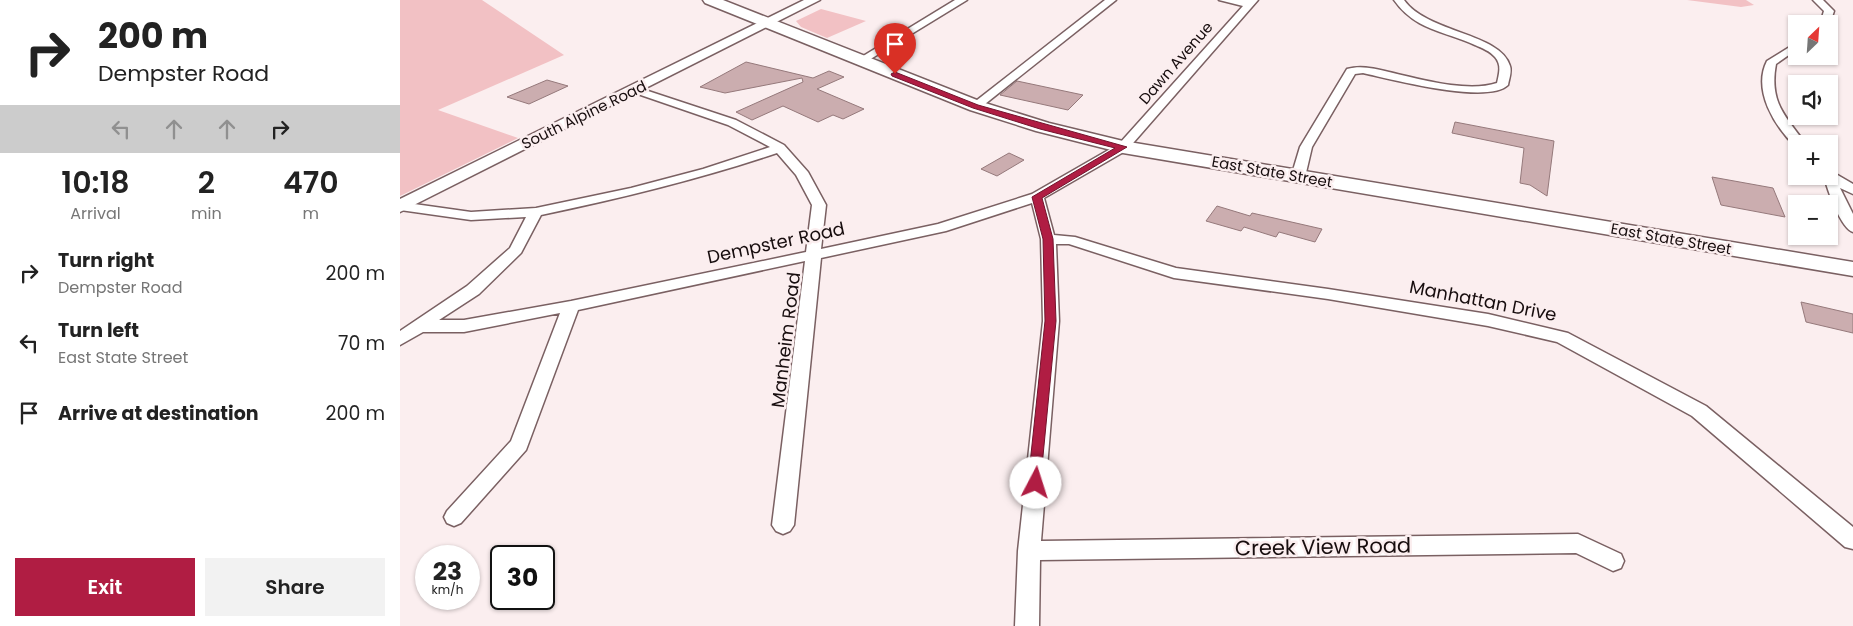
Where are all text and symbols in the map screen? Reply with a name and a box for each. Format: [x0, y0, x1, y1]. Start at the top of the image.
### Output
text: 200 m [98, 11, 208, 60]
north arrow [1788, 15, 1838, 65]
map controls [1788, 15, 1838, 245]
street label: Dawn Avenue [1134, 17, 1217, 108]
icon: right [15, 20, 80, 85]
pin [874, 23, 916, 74]
icon: arrive [881, 30, 909, 58]
text: Dempster Road [98, 58, 269, 89]
street label: South Alpine Road [518, 75, 650, 154]
button: sound [1788, 75, 1838, 125]
icon: left [107, 115, 135, 143]
icon: ahead [160, 115, 188, 143]
icon: ahead [213, 115, 241, 143]
icon: right [266, 115, 294, 143]
button: + [1788, 135, 1838, 185]
street label: East State Street [1210, 151, 1334, 192]
text: 10:18 [61, 161, 130, 204]
text: 2 [198, 161, 215, 204]
text: 470 [283, 161, 339, 204]
button: − [1788, 195, 1838, 245]
text: Arrival [70, 202, 121, 225]
text: min [191, 202, 222, 225]
text: m [303, 202, 319, 225]
street label: Dempster Road [705, 216, 847, 269]
street label: East State Street [1609, 218, 1733, 259]
text: Turn right [58, 247, 154, 274]
icon: right [15, 259, 43, 287]
text: 200 m [326, 260, 385, 287]
street label: Manheim Road [765, 271, 806, 409]
street label: Manhattan Drive [1407, 274, 1559, 327]
text: Dempster Road [58, 276, 182, 299]
text: Turn left [58, 317, 139, 344]
icon: left [15, 329, 43, 357]
text: 70 m [338, 330, 385, 357]
text: East State Street [58, 346, 188, 369]
icon: arrive [15, 399, 43, 427]
text: Arrive at destination [58, 400, 259, 427]
text: 200 m [326, 400, 385, 427]
position arrow [1009, 456, 1061, 508]
street label: Creek View Road [1235, 530, 1411, 563]
speed limit sign: 30 [490, 545, 555, 610]
text: 23 [433, 554, 462, 589]
button: Exit [15, 558, 195, 616]
button: Share [205, 558, 385, 616]
text: km/h [432, 581, 463, 598]

